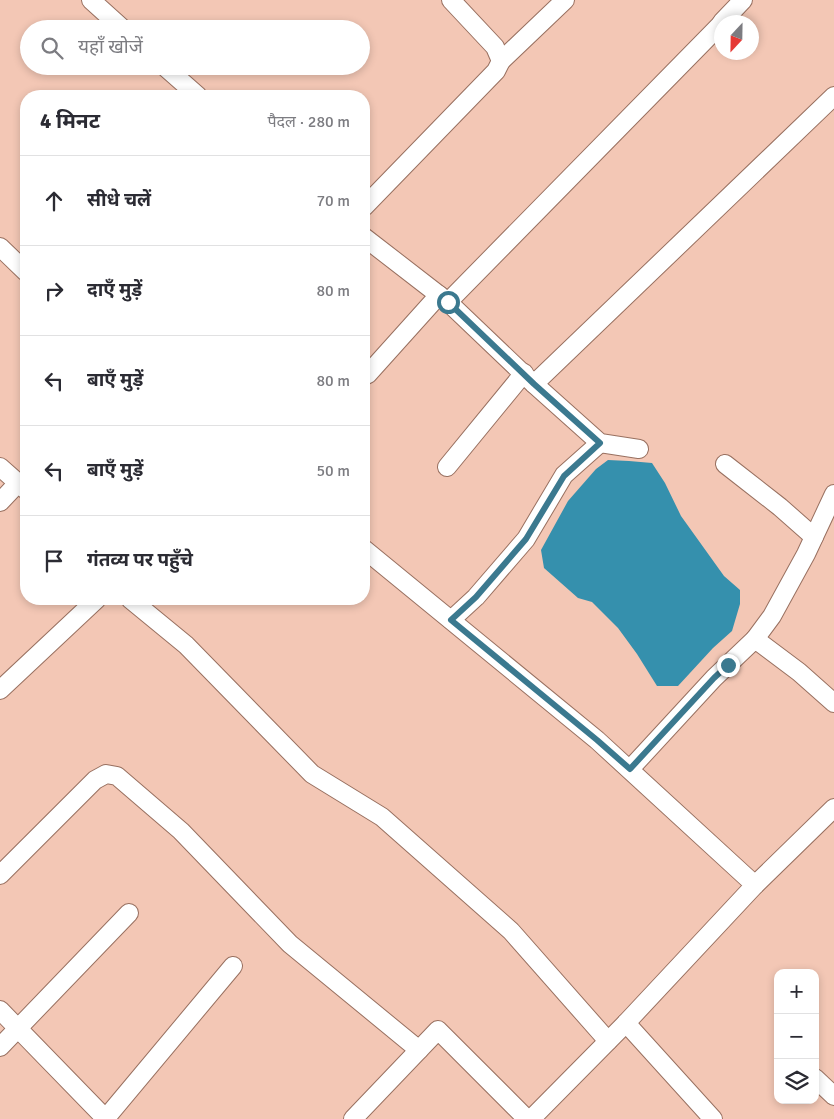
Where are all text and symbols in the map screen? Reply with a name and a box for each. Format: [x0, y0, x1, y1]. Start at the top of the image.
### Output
north arrow [714, 15, 759, 60]
search box [20, 20, 370, 75]
icon: search [38, 34, 66, 62]
text: यहाँ खोजें [78, 35, 143, 59]
text: 4 मिनट [40, 108, 100, 134]
text: पैदल · 280 m [267, 112, 350, 132]
icon: ahead [40, 187, 68, 215]
text: सीधे चलें [87, 188, 151, 212]
text: 70 m [316, 191, 350, 211]
icon: right [40, 277, 68, 305]
text: दाएँ मुड़ें [87, 278, 142, 302]
text: 80 m [316, 281, 350, 301]
route start [437, 291, 460, 314]
icon: left [40, 367, 68, 395]
text: बाएँ मुड़ें [87, 368, 143, 392]
text: 80 m [316, 371, 350, 391]
icon: left [40, 457, 68, 485]
text: बाएँ मुड़ें [87, 458, 143, 482]
text: 50 m [316, 461, 350, 481]
icon: arrive [40, 547, 68, 575]
text: गंतव्य पर पहुँचे [87, 548, 193, 572]
route end [717, 654, 740, 677]
map controls [774, 969, 819, 1104]
button: + [774, 969, 819, 1014]
button: − [774, 1014, 819, 1059]
button: layers [774, 1059, 819, 1104]

